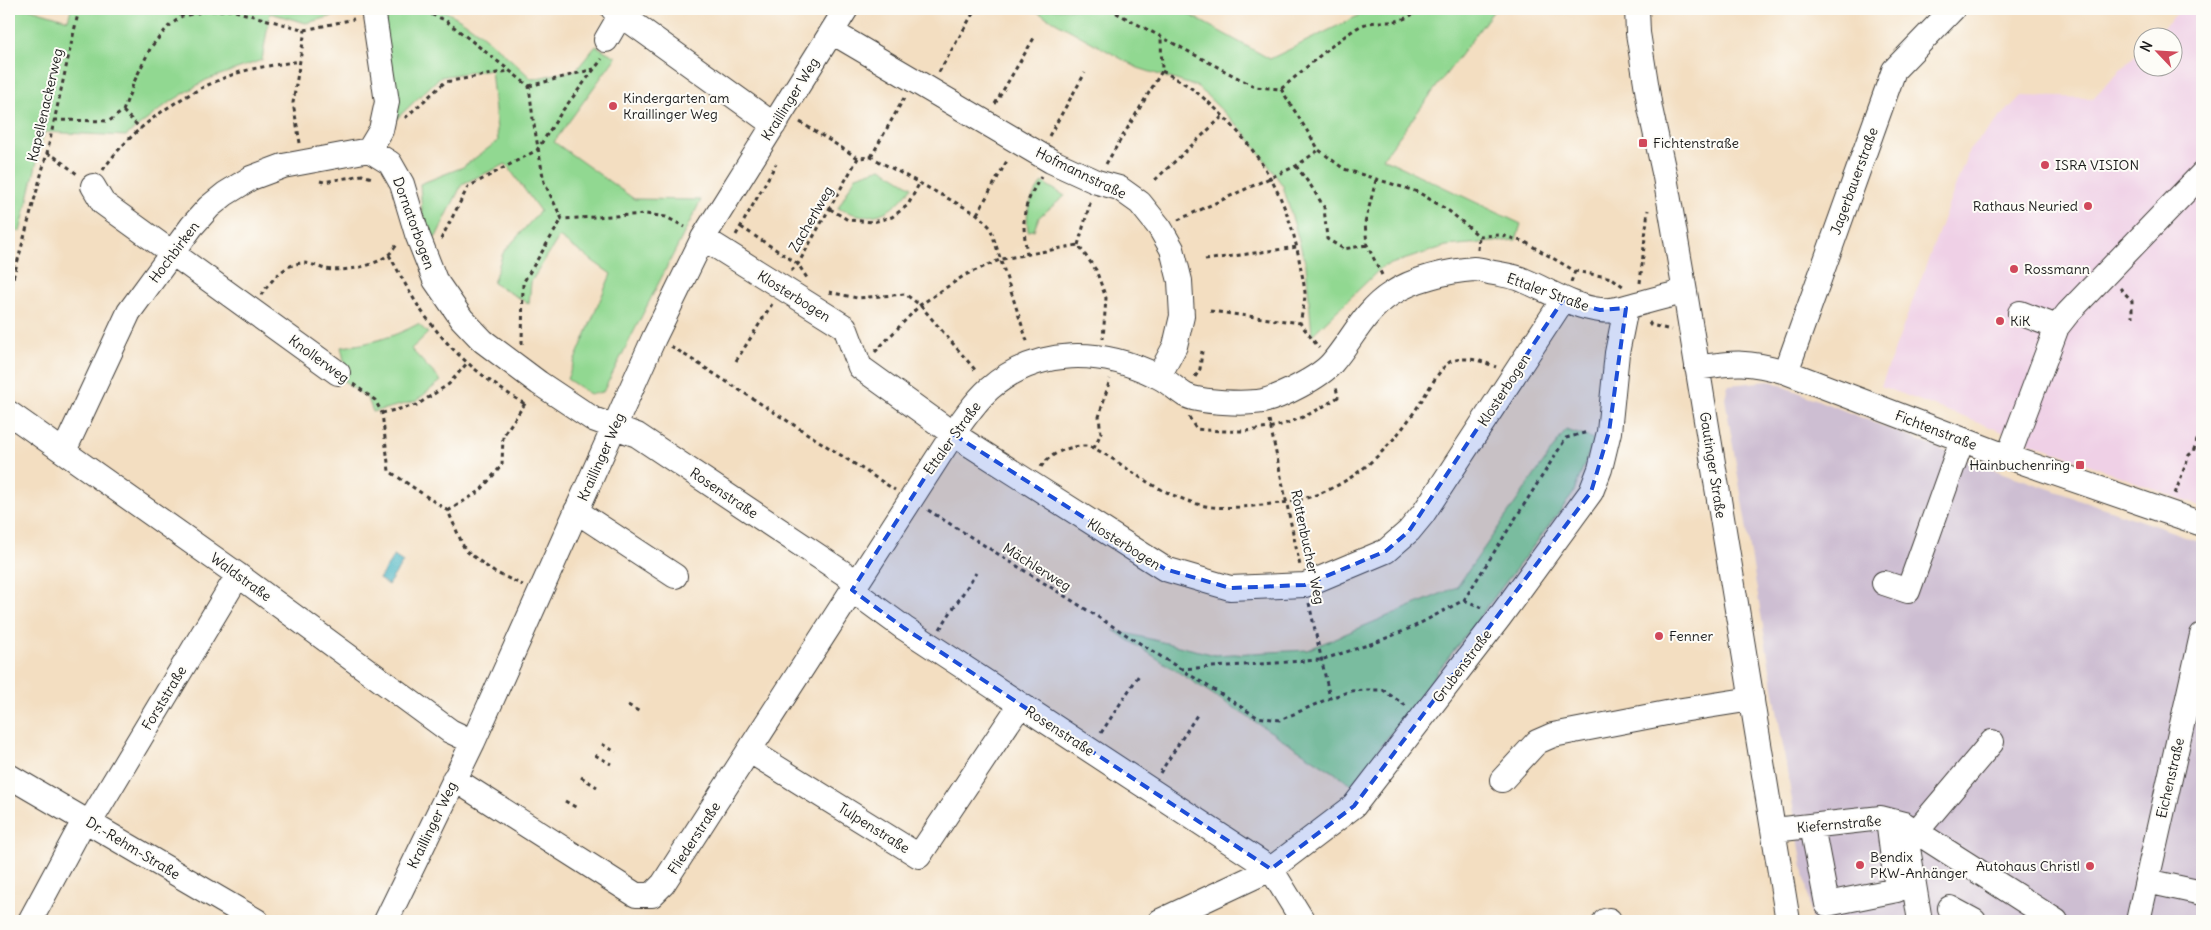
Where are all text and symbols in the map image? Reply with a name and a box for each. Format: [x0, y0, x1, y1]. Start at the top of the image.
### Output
north arrow [2134, 28, 2184, 78]
text: N [2136, 38, 2156, 55]
street label: Kapellenackerweg [23, 47, 67, 163]
street label: Kraillinger Weg [757, 54, 823, 144]
place label: Kindergarten am Kraillinger Weg [623, 89, 730, 123]
marker: Kindergarten am Kraillinger Weg [607, 100, 619, 112]
street label: Jagerbauerstraße [1826, 125, 1882, 237]
place label: Fichtenstraße [1653, 134, 1739, 152]
marker: Fichtenstraße [1637, 137, 1649, 149]
street label: Hofmannstraße [1033, 143, 1129, 203]
place label: ISRA VISION [2055, 156, 2139, 174]
marker: ISRA VISION [2039, 159, 2051, 171]
street label: Dornatorbogen [389, 174, 439, 272]
street label: Zacherlweg [785, 183, 837, 255]
place label: Rathaus Neuried [1973, 197, 2078, 215]
marker: Rathaus Neuried [2082, 200, 2094, 212]
street label: Hochbirken [145, 218, 203, 286]
place label: Rossmann [2024, 260, 2090, 278]
marker: Rossmann [2008, 263, 2020, 275]
street label: Klosterbogen [754, 266, 834, 326]
street label: Ettaler Straße [1504, 269, 1592, 315]
place label: KiK [2010, 312, 2031, 330]
marker: KiK [1994, 315, 2006, 327]
street label: Knollerweg [285, 331, 353, 387]
street label: Klosterbogen [1474, 350, 1534, 430]
street label: Ettaler Straße [919, 398, 985, 478]
street label: Fichtenstraße [1893, 406, 1979, 454]
street label: Kraillinger Weg [573, 410, 629, 504]
street label: Gautinger Straße [1696, 410, 1730, 520]
place label: Hainbuchenring [1969, 456, 2070, 474]
marker: Hainbuchenring [2074, 459, 2086, 471]
street label: Rosenstraße [686, 464, 762, 522]
street label: Rottenbucher Weg [1287, 488, 1329, 606]
street label: Klosterbogen [1084, 514, 1164, 574]
street label: Mächlerweg [1000, 539, 1074, 595]
street label: Waldstraße [207, 549, 275, 605]
street label: Grubenstraße [1429, 626, 1495, 706]
place label: Fenner [1669, 627, 1713, 645]
marker: Fenner [1653, 630, 1665, 642]
street label: Forststraße [138, 663, 190, 733]
street label: Rosenstraße [1022, 702, 1098, 760]
street label: Eichenstraße [2152, 736, 2188, 820]
street label: Kraillinger Weg [403, 778, 461, 872]
street label: Fliederstraße [664, 798, 724, 878]
street label: Tulpenstraße [835, 799, 913, 857]
street label: Kiefernstraße [1796, 811, 1882, 837]
street label: Dr.-Rehm-Straße [83, 813, 183, 883]
place label: Bendix PKW-Anhänger [1870, 848, 1968, 882]
place label: Autohaus Christl [1976, 857, 2080, 875]
marker: Bendix PKW-Anhänger [1854, 859, 1866, 871]
marker: Autohaus Christl [2084, 860, 2096, 872]

